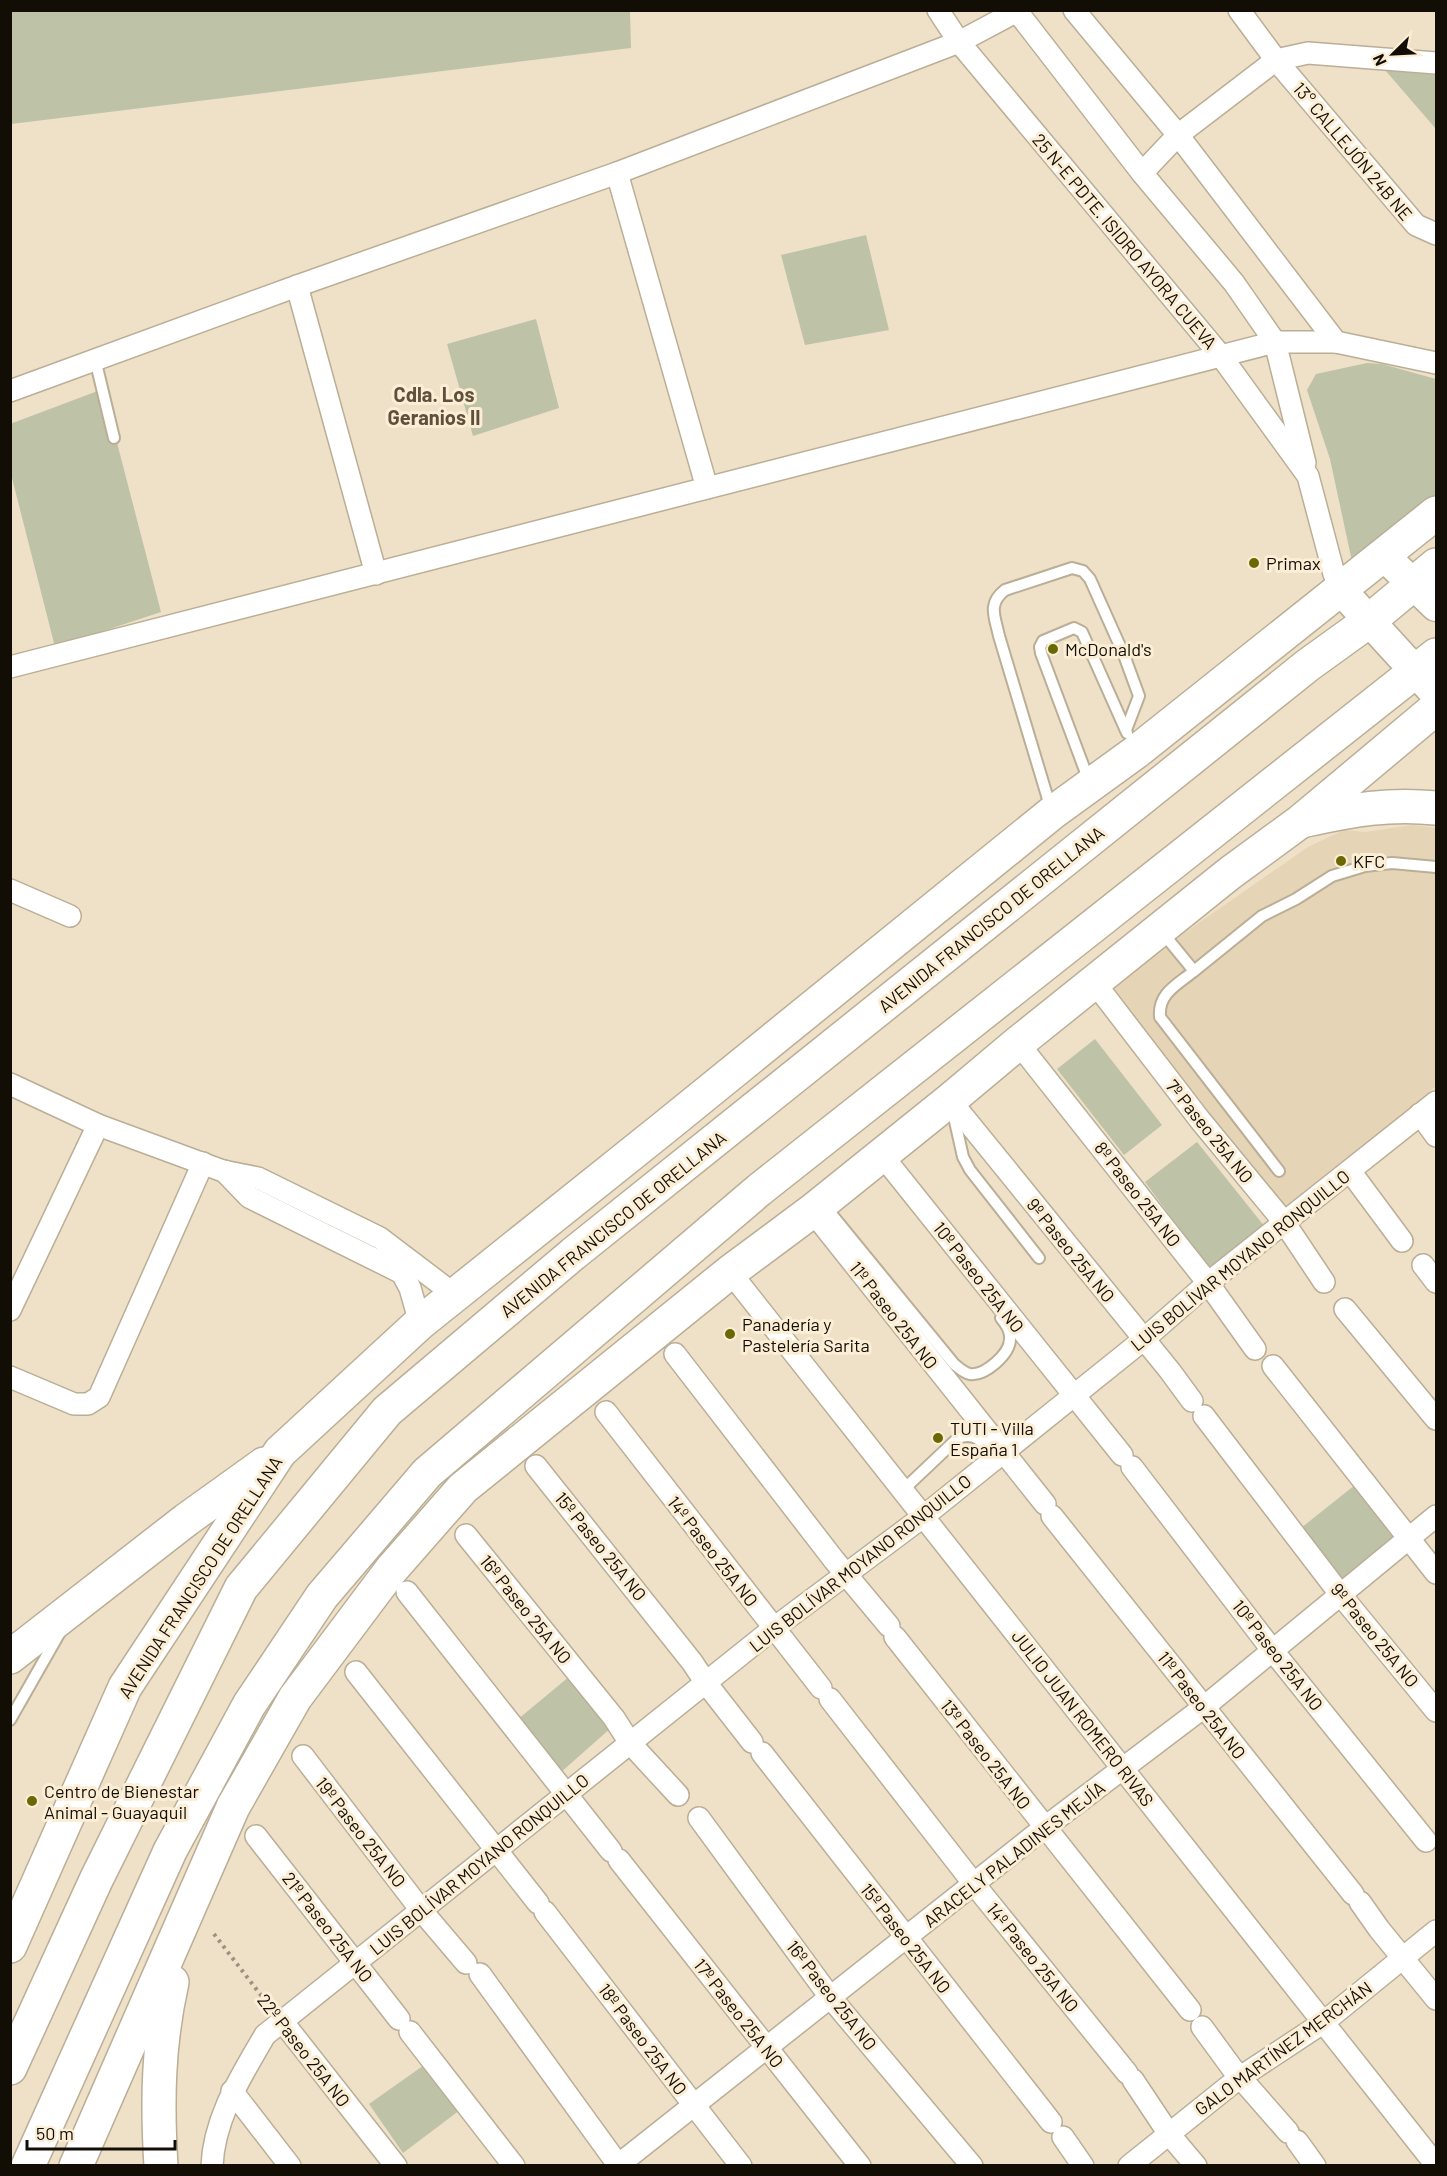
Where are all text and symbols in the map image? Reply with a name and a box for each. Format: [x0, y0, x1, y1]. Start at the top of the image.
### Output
north arrow [1363, 24, 1423, 84]
text: N [1368, 52, 1390, 69]
street label: 13° CALLEJÓN 24B NE [1289, 77, 1417, 225]
street label: 25 N-E PDTE. ISIDRO AYORA CUEVA [1028, 129, 1222, 353]
district label: Cdla. Los Geranios II [388, 382, 480, 429]
place label: Primax [1266, 552, 1321, 574]
marker: Primax [1247, 556, 1261, 570]
place label: McDonald's [1065, 638, 1152, 660]
marker: McDonald's [1046, 642, 1060, 656]
street label: AVENIDA FRANCISCO DE ORELLANA [874, 821, 1108, 1017]
place label: KFC [1353, 850, 1385, 872]
marker: KFC [1334, 854, 1348, 868]
street label: 7º Paseo 25A NO [1162, 1075, 1258, 1187]
street label: AVENIDA FRANCISCO DE ORELLANA [496, 1126, 730, 1322]
street label: 8º Paseo 25A NO [1090, 1137, 1186, 1251]
street label: LUIS BOLÍVAR MOYANO RONQUILLO [1126, 1165, 1354, 1355]
street label: 9º Paseo 25A NO [1022, 1194, 1120, 1306]
street label: 10º Paseo 25A NO [929, 1217, 1029, 1337]
street label: 11º Paseo 25A NO [845, 1257, 943, 1373]
place label: Panadería y Pastelería Sarita [742, 1313, 870, 1356]
marker: Panadería y Pastelería Sarita [723, 1327, 737, 1341]
place label: TUTI - Villa España 1 [950, 1417, 1034, 1460]
marker: TUTI - Villa España 1 [931, 1431, 945, 1445]
street label: AVENIDA FRANCISCO DE ORELLANA [113, 1452, 287, 1702]
street label: LUIS BOLÍVAR MOYANO RONQUILLO [745, 1469, 975, 1657]
street label: 15º Paseo 25A NO [550, 1487, 652, 1605]
street label: 14º Paseo 25A NO [663, 1491, 763, 1611]
street label: 16º Paseo 25A NO [475, 1550, 577, 1668]
street label: 9º Paseo 25A NO [1326, 1579, 1424, 1691]
street label: 10º Paseo 25A NO [1228, 1595, 1328, 1715]
street label: JULIO JUAN ROMERO RIVAS [1007, 1626, 1159, 1810]
street label: 11º Paseo 25A NO [1153, 1647, 1251, 1763]
street label: 13º Paseo 25A NO [936, 1695, 1036, 1813]
street label: LUIS BOLÍVAR MOYANO RONQUILLO [365, 1769, 593, 1959]
street label: 19º Paseo 25A NO [311, 1773, 411, 1891]
street label: ARACELY PALADINES MEJÍA [919, 1776, 1109, 1932]
place label: Centro de Bienestar Animal - Guayaquil [44, 1780, 200, 1823]
marker: Centro de Bienestar Animal - Guayaquil [25, 1794, 39, 1808]
street label: 21º Paseo 25A NO [278, 1867, 378, 1987]
street label: 15º Paseo 25A NO [856, 1879, 956, 1997]
street label: 14º Paseo 25A NO [982, 1898, 1084, 2016]
street label: 16º Paseo 25A NO [782, 1936, 882, 2054]
street label: 17º Paseo 25A NO [689, 1954, 789, 2072]
street label: GALO MARTÍNEZ MERCHÁN [1190, 1976, 1376, 2120]
street label: 18º Paseo 25A NO [594, 1979, 692, 2099]
street label: 22º Paseo 25A NO [253, 1989, 355, 2111]
scale bar [27, 2113, 176, 2151]
text: 50 m [36, 2122, 74, 2144]

